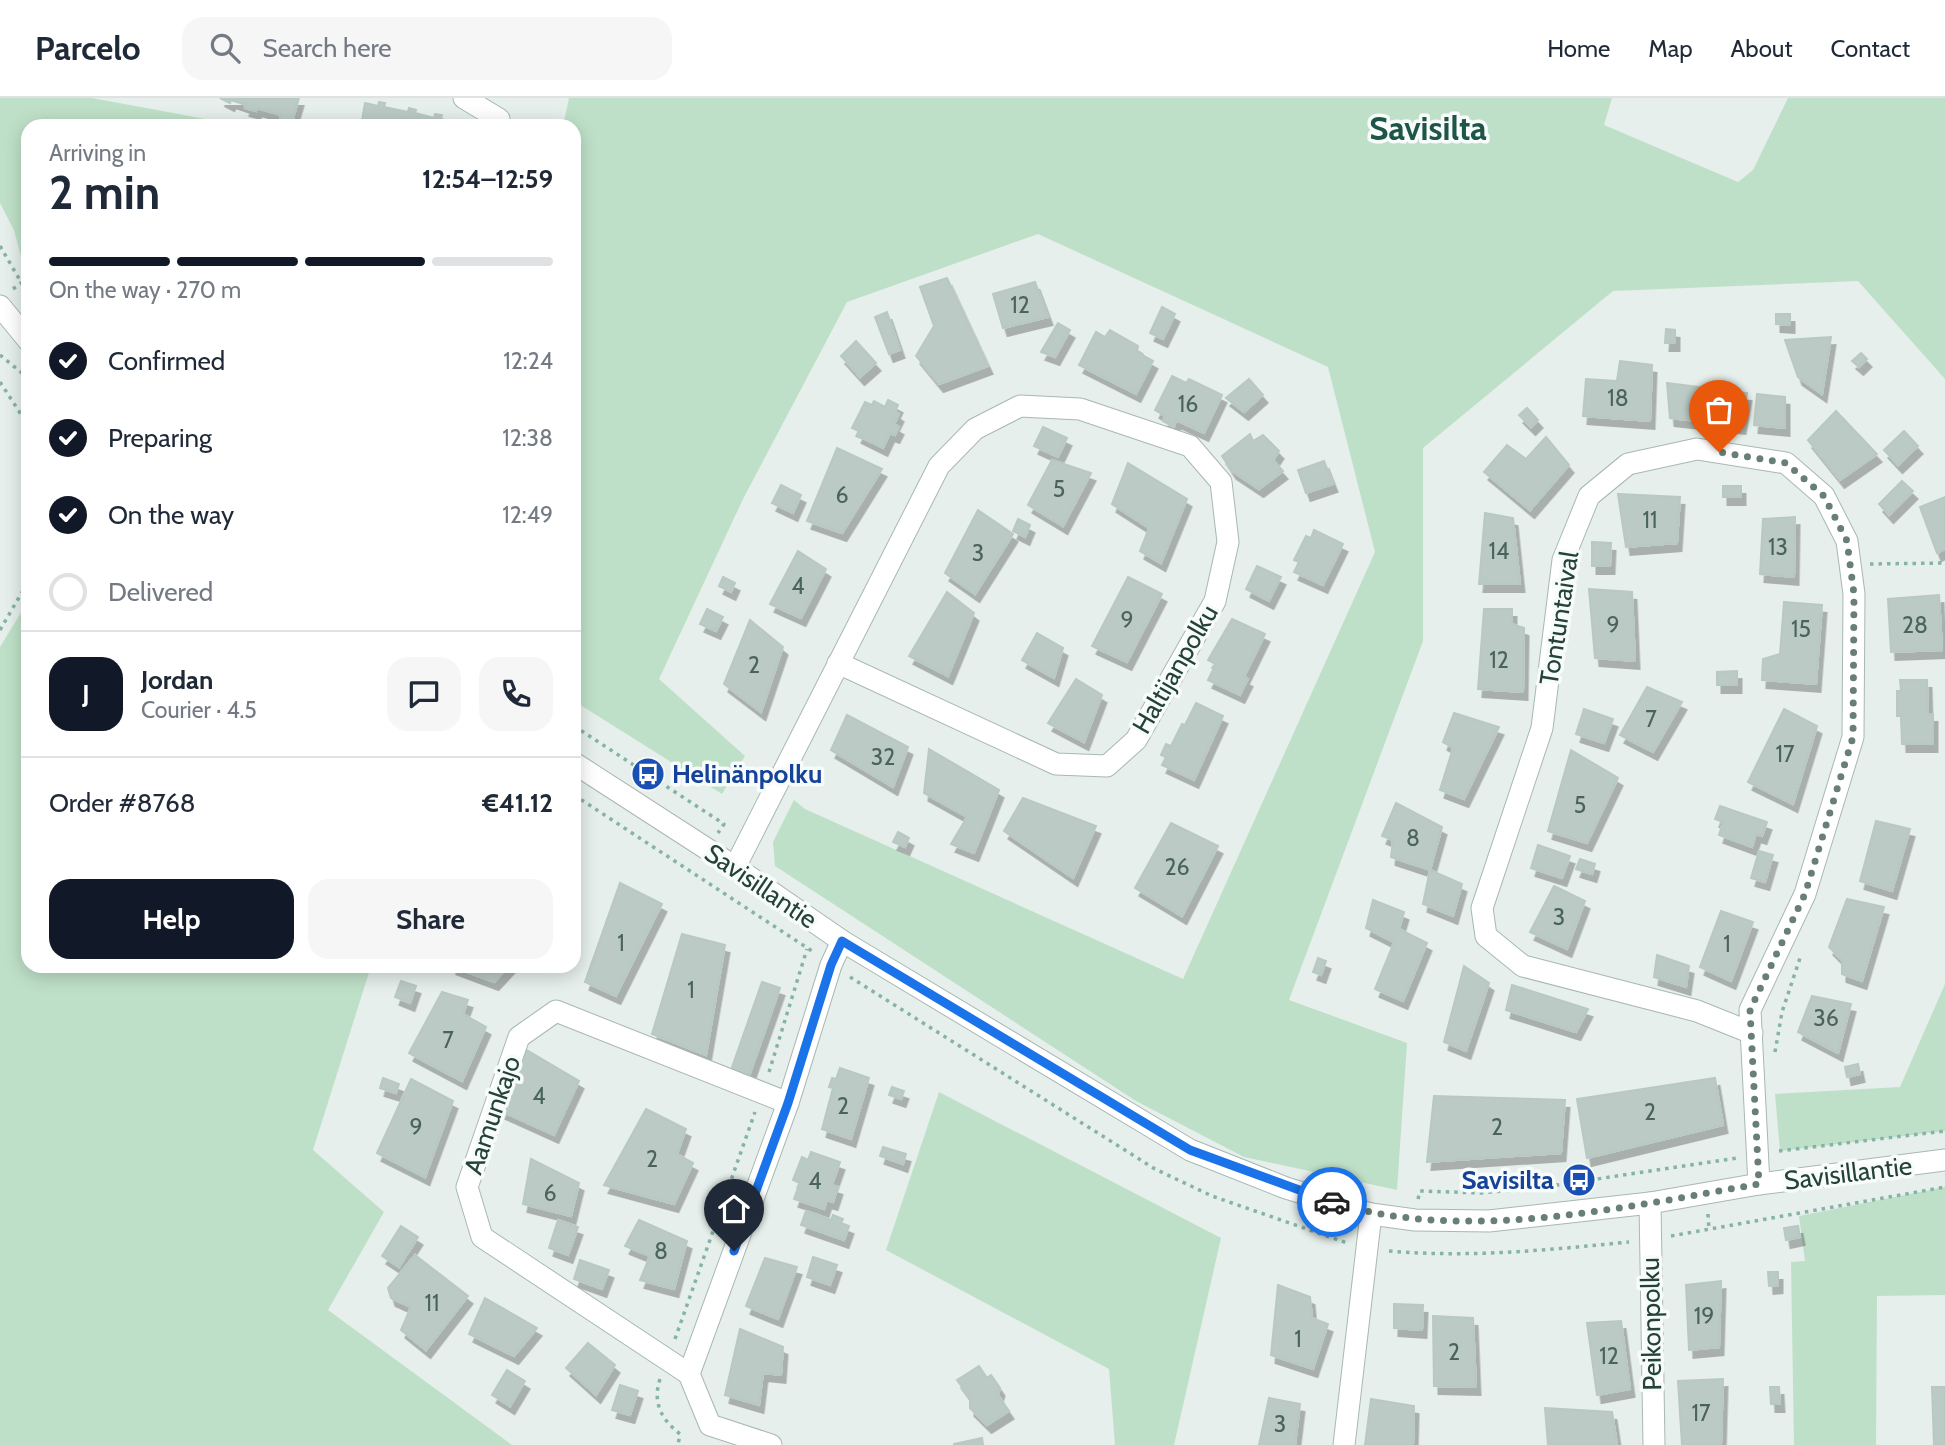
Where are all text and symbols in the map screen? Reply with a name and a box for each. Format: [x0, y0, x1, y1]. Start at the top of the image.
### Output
search box [182, 17, 672, 80]
text: Parcelo [35, 28, 140, 68]
icon: search [206, 29, 244, 67]
text: Search here [262, 32, 392, 64]
text: Home [1547, 34, 1610, 63]
text: Map [1648, 34, 1693, 63]
text: About [1731, 34, 1793, 63]
text: Contact [1831, 34, 1910, 63]
district label: Savisilta [1369, 108, 1487, 148]
text: Arriving in [49, 139, 146, 167]
text: 12:54–12:59 [422, 163, 553, 195]
text: 2 min [49, 165, 160, 221]
text: On the way · 270 m [49, 276, 241, 304]
house number: 12 [1010, 291, 1030, 319]
icon: check [49, 342, 87, 380]
text: Confirmed [108, 345, 225, 377]
text: 12:24 [503, 347, 553, 375]
pin [1689, 380, 1749, 452]
house number: 18 [1607, 384, 1629, 412]
house number: 16 [1178, 390, 1198, 418]
icon: bag [1700, 391, 1738, 429]
icon: check [49, 419, 87, 457]
text: Preparing [108, 422, 212, 454]
text: 12:38 [502, 424, 553, 452]
house number: 5 [1053, 475, 1065, 503]
house number: 6 [835, 481, 849, 509]
icon: check [49, 496, 87, 534]
text: On the way [108, 499, 234, 531]
text: 12:49 [502, 501, 553, 529]
house number: 11 [1643, 506, 1658, 534]
house number: 13 [1768, 533, 1788, 561]
house number: 14 [1489, 537, 1509, 565]
house number: 3 [972, 539, 984, 567]
street label: Tontuntaival [1533, 549, 1585, 687]
house number: 4 [791, 572, 805, 600]
text: Delivered [108, 576, 213, 608]
street label: Haltijanpolku [1125, 599, 1225, 739]
house number: 9 [1120, 606, 1134, 634]
house number: 9 [1606, 611, 1620, 639]
house number: 28 [1902, 611, 1928, 639]
house number: 15 [1791, 615, 1811, 643]
house number: 12 [1489, 646, 1509, 674]
house number: 2 [748, 651, 760, 679]
button: chat [387, 657, 461, 731]
button: phone [479, 657, 553, 731]
text: Jordan [141, 664, 213, 696]
text: J [82, 678, 90, 710]
text: Courier · 4.5 [141, 696, 257, 724]
house number: 7 [1645, 705, 1657, 733]
house number: 17 [1775, 740, 1795, 768]
house number: 32 [871, 743, 895, 771]
bus stop icon: Helinänpolku [629, 755, 667, 793]
place label: Helinänpolku [672, 758, 822, 790]
text: Order #8768 [49, 787, 196, 819]
text: €41.12 [482, 787, 553, 819]
house number: 5 [1574, 791, 1586, 819]
house number: 8 [1406, 824, 1420, 852]
street label: Savisillantie [699, 837, 823, 935]
house number: 26 [1164, 853, 1190, 881]
button: Help [49, 879, 294, 959]
button: Share [308, 879, 553, 959]
house number: 3 [1553, 903, 1565, 931]
house number: 1 [617, 929, 625, 957]
house number: 1 [1723, 930, 1731, 958]
house number: 1 [687, 976, 695, 1004]
house number: 36 [1813, 1004, 1839, 1032]
house number: 7 [442, 1026, 454, 1054]
street label: Aamunkajo [457, 1052, 527, 1178]
house number: 4 [532, 1082, 546, 1110]
house number: 2 [837, 1092, 849, 1120]
house number: 2 [1644, 1098, 1656, 1126]
house number: 9 [409, 1113, 423, 1141]
house number: 2 [1491, 1113, 1503, 1141]
house number: 2 [646, 1145, 658, 1173]
street label: Savisillantie [1782, 1149, 1914, 1197]
bus stop icon: Savisilta [1560, 1161, 1598, 1199]
place label: Savisilta [1461, 1164, 1554, 1196]
house number: 4 [808, 1167, 822, 1195]
courier [1297, 1167, 1367, 1237]
house number: 6 [543, 1179, 557, 1207]
pin [704, 1179, 764, 1251]
icon: car [1313, 1183, 1351, 1221]
icon: home [715, 1190, 753, 1228]
house number: 8 [654, 1237, 668, 1265]
street label: Peikonpolku [1634, 1257, 1668, 1391]
house number: 11 [425, 1289, 440, 1317]
house number: 19 [1694, 1302, 1714, 1330]
house number: 1 [1294, 1325, 1302, 1353]
house number: 2 [1448, 1338, 1460, 1366]
house number: 12 [1599, 1342, 1619, 1370]
house number: 17 [1691, 1399, 1711, 1427]
house number: 3 [1274, 1410, 1286, 1438]

